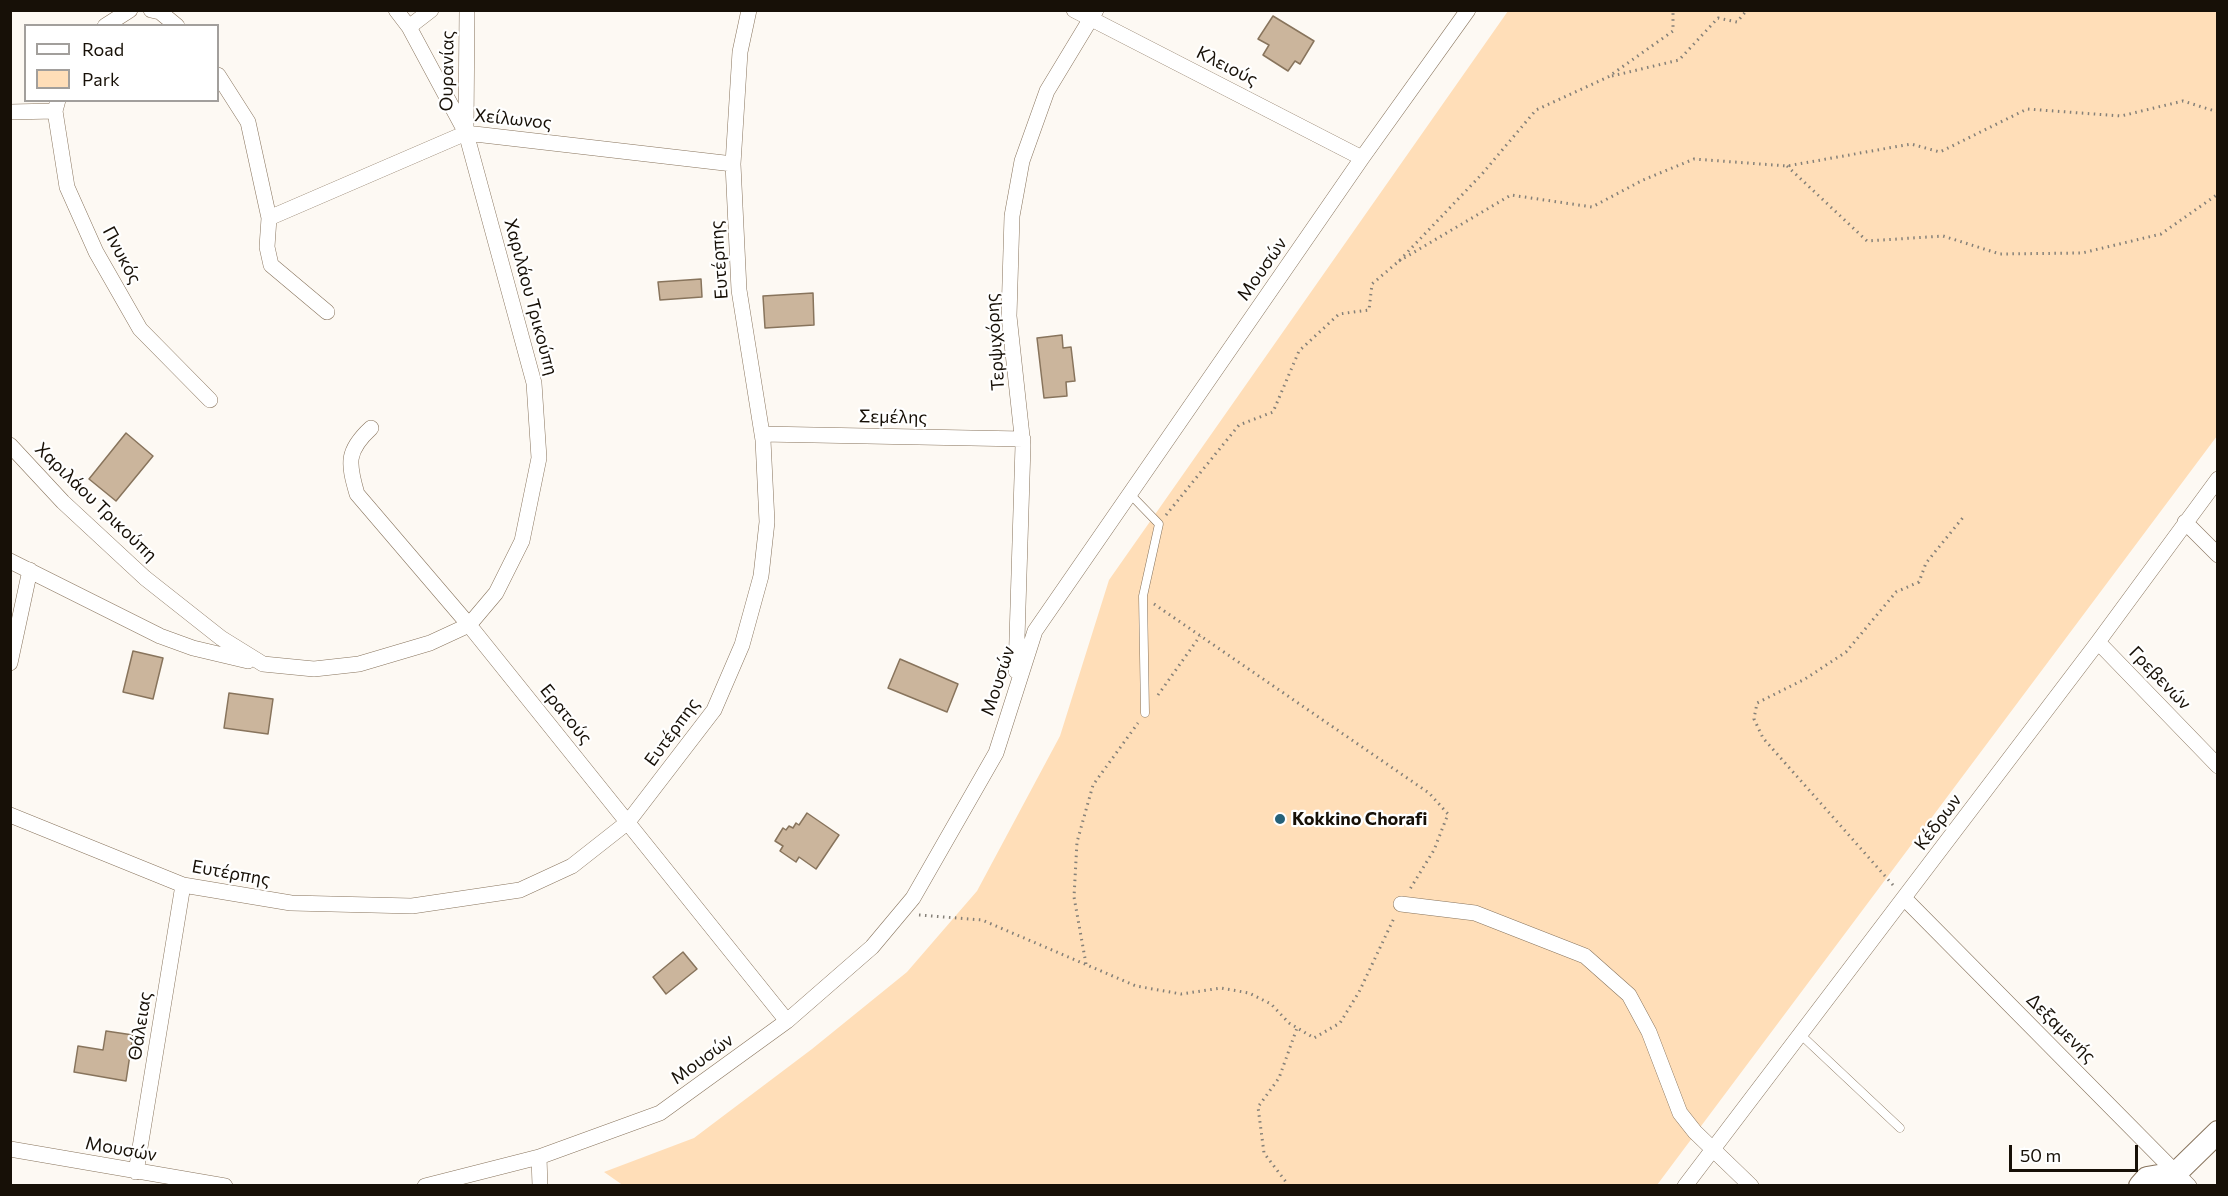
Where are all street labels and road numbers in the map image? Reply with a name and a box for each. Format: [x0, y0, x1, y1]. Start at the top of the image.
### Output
street label: Ουρανίας [435, 30, 459, 112]
street label: Κλειούς [1193, 41, 1261, 91]
street label: Χείλωνος [473, 104, 553, 134]
street label: Χαριλάου Τρικούπη [500, 216, 562, 378]
street label: Ευτέρπης [705, 220, 733, 300]
street label: Πνυκός [98, 223, 146, 287]
street label: Μουσών [1232, 233, 1292, 305]
street label: Τερψιχόρης [981, 292, 1009, 392]
street label: Σεμέλης [859, 406, 927, 428]
street label: Χαριλάου Τρικούπη [30, 438, 162, 566]
street label: Γρεβενών [2125, 642, 2195, 714]
street label: Μουσών [977, 643, 1019, 719]
street label: Ερατούς [535, 680, 597, 748]
street label: Ευτέρπης [640, 694, 704, 770]
street label: Κέδρων [1910, 790, 1966, 854]
street label: Ευτέρπης [190, 855, 272, 891]
street label: Δεξαμενής [2022, 989, 2100, 1067]
street label: Θάλειας [124, 990, 156, 1062]
street label: Μουσών [667, 1029, 737, 1089]
street label: Μουσών [84, 1132, 158, 1166]

